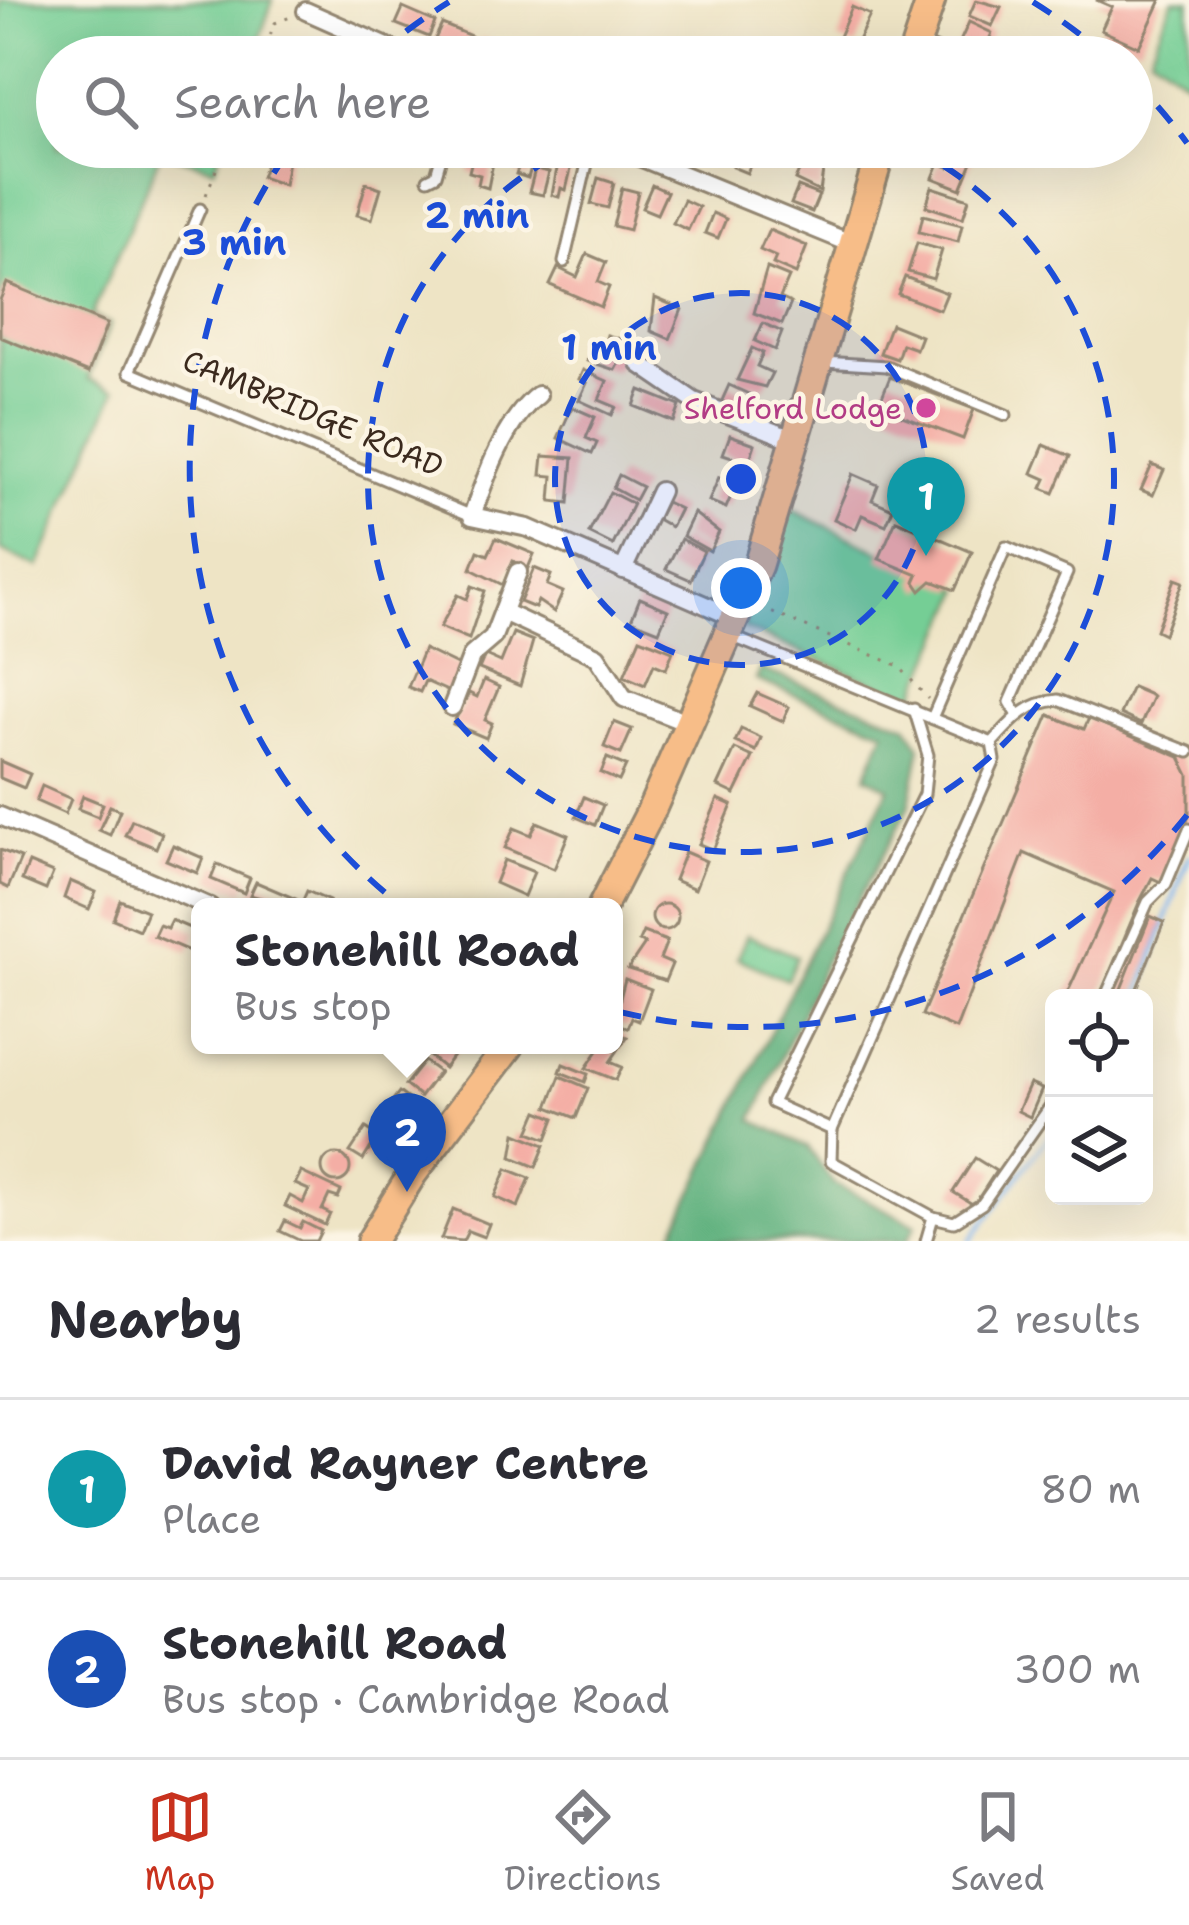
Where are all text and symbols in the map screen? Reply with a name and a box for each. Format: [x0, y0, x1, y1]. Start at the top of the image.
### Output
search box [36, 36, 1153, 168]
icon: search [78, 69, 144, 135]
text: Search here [174, 72, 431, 132]
text: 2 min [425, 191, 530, 240]
text: 3 min [182, 218, 287, 267]
text: 1 min [561, 323, 657, 372]
street label: CAMBRIDGE ROAD [177, 340, 449, 486]
place label: Shelford Lodge [684, 388, 902, 429]
marker: Shelford Lodge [913, 395, 939, 421]
pin: 1 [887, 457, 965, 556]
centre of rings [720, 458, 762, 500]
your location [711, 558, 771, 618]
popup [191, 898, 623, 1054]
text: Stonehill Road [234, 920, 580, 980]
text: Bus stop [234, 980, 392, 1032]
map controls [1045, 989, 1153, 1205]
button: locate [1045, 989, 1153, 1097]
pin: 2 [368, 1093, 446, 1192]
button: layers [1045, 1097, 1153, 1205]
text: Nearby [48, 1285, 243, 1353]
text: 2 results [974, 1293, 1141, 1345]
text: David Rayner Centre [162, 1433, 649, 1493]
text: 1 [78, 1463, 96, 1515]
text: 80 m [1040, 1463, 1141, 1515]
text: Place [162, 1493, 261, 1545]
text: Stonehill Road [162, 1613, 507, 1673]
text: 2 [73, 1643, 101, 1695]
text: 300 m [1013, 1643, 1141, 1695]
text: Bus stop · Cambridge Road [162, 1673, 670, 1725]
tab: Map [145, 1784, 215, 1901]
tab: Directions [504, 1784, 662, 1901]
tab: Saved [951, 1784, 1044, 1901]

